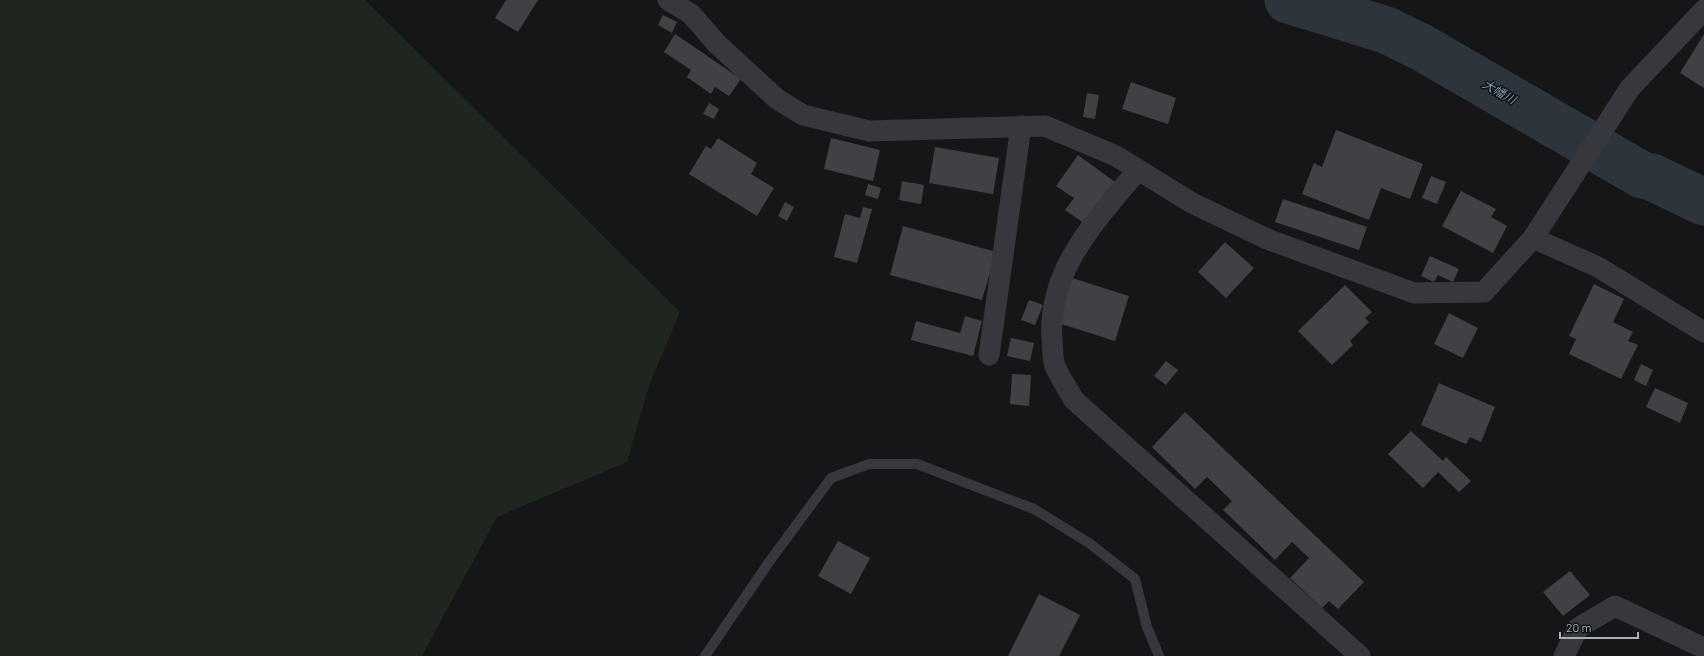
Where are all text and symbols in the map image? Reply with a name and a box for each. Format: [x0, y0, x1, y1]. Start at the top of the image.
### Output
water label: 大幡川 [1480, 76, 1520, 107]
scale bar [1560, 614, 1638, 640]
text: 20 m [1566, 620, 1592, 634]

